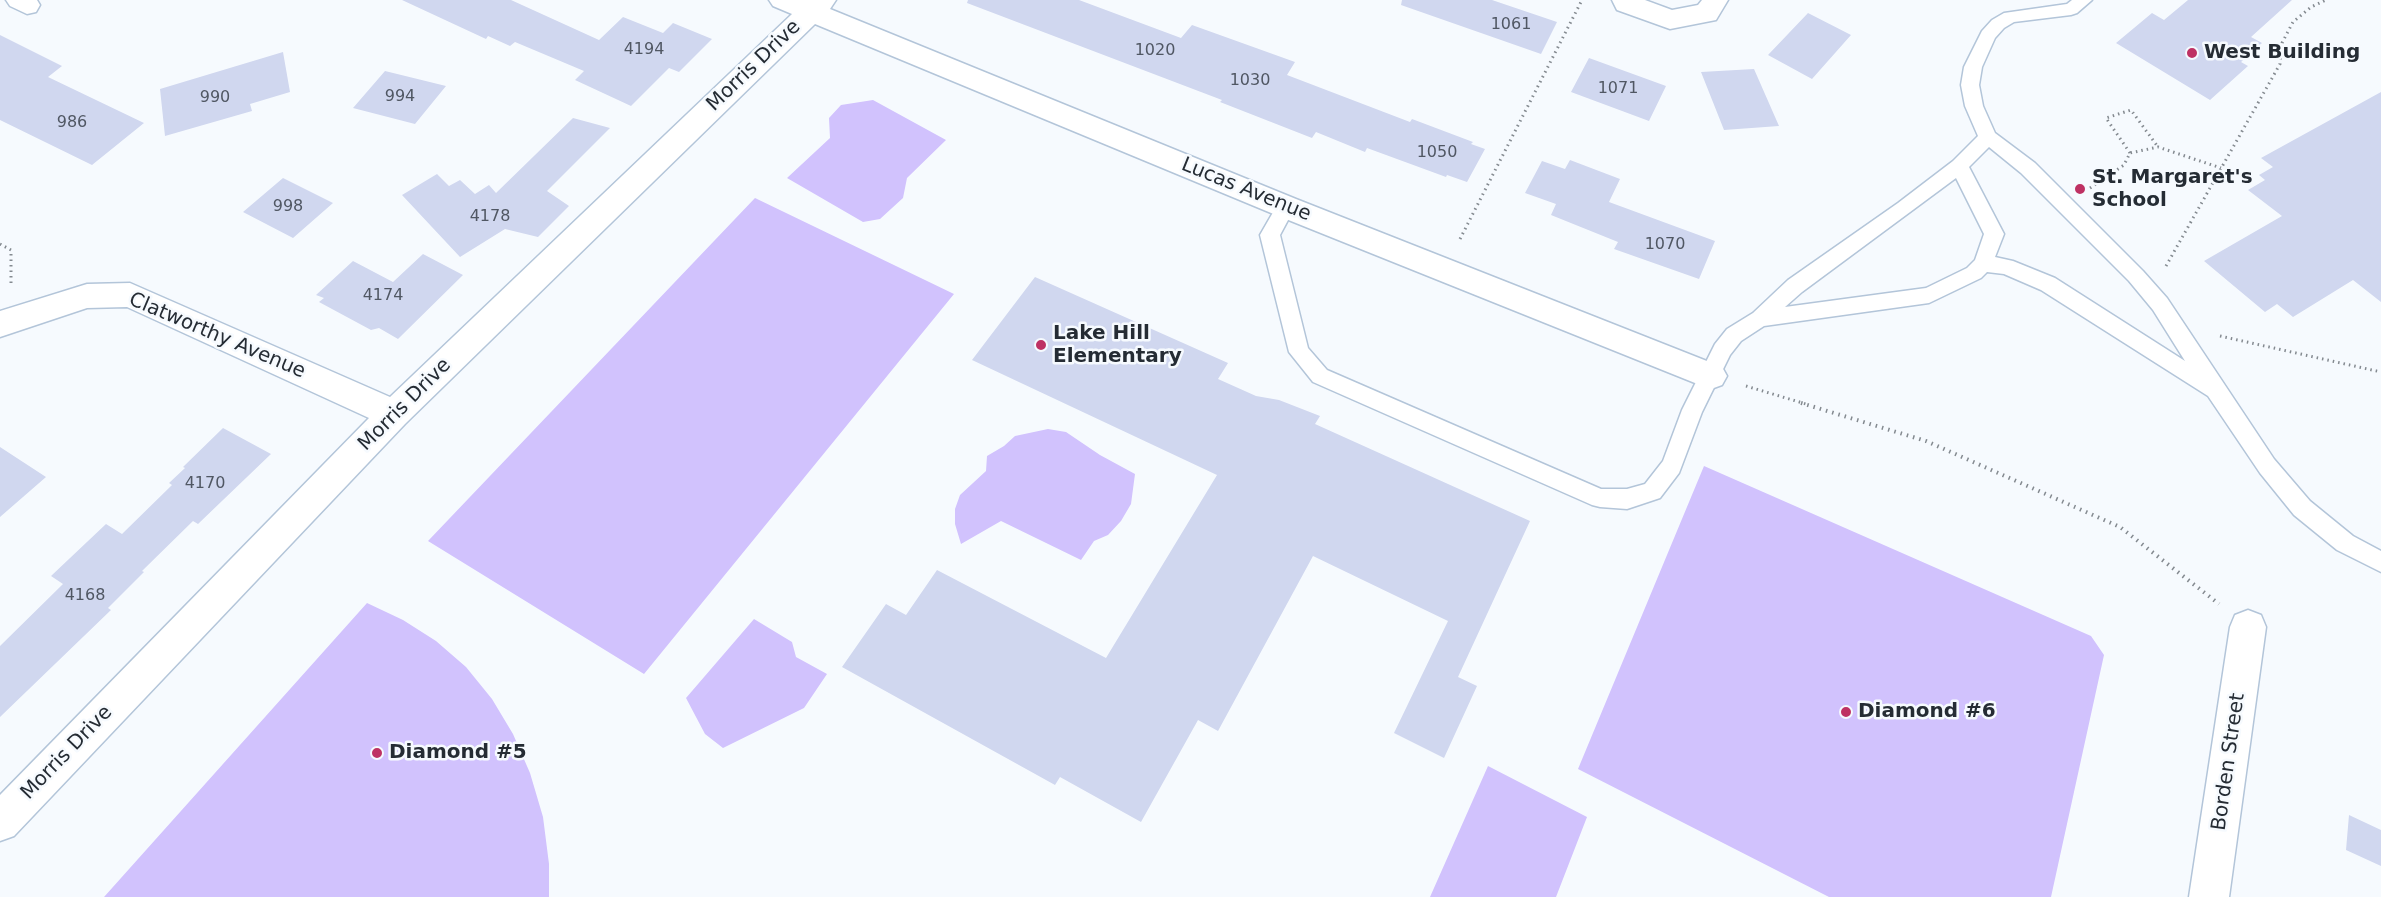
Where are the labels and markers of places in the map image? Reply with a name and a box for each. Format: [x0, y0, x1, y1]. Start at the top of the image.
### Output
place label: West Building [2204, 41, 2360, 65]
marker: West Building [2185, 46, 2199, 60]
place label: St. Margaret's School [2092, 166, 2253, 213]
marker: St. Margaret's School [2073, 182, 2087, 196]
place label: Lake Hill Elementary [1053, 322, 1182, 369]
marker: Lake Hill Elementary [1034, 338, 1048, 352]
place label: Diamond #6 [1858, 700, 1996, 724]
marker: Diamond #6 [1839, 705, 1853, 719]
place label: Diamond #5 [389, 741, 527, 765]
marker: Diamond #5 [370, 746, 384, 760]

